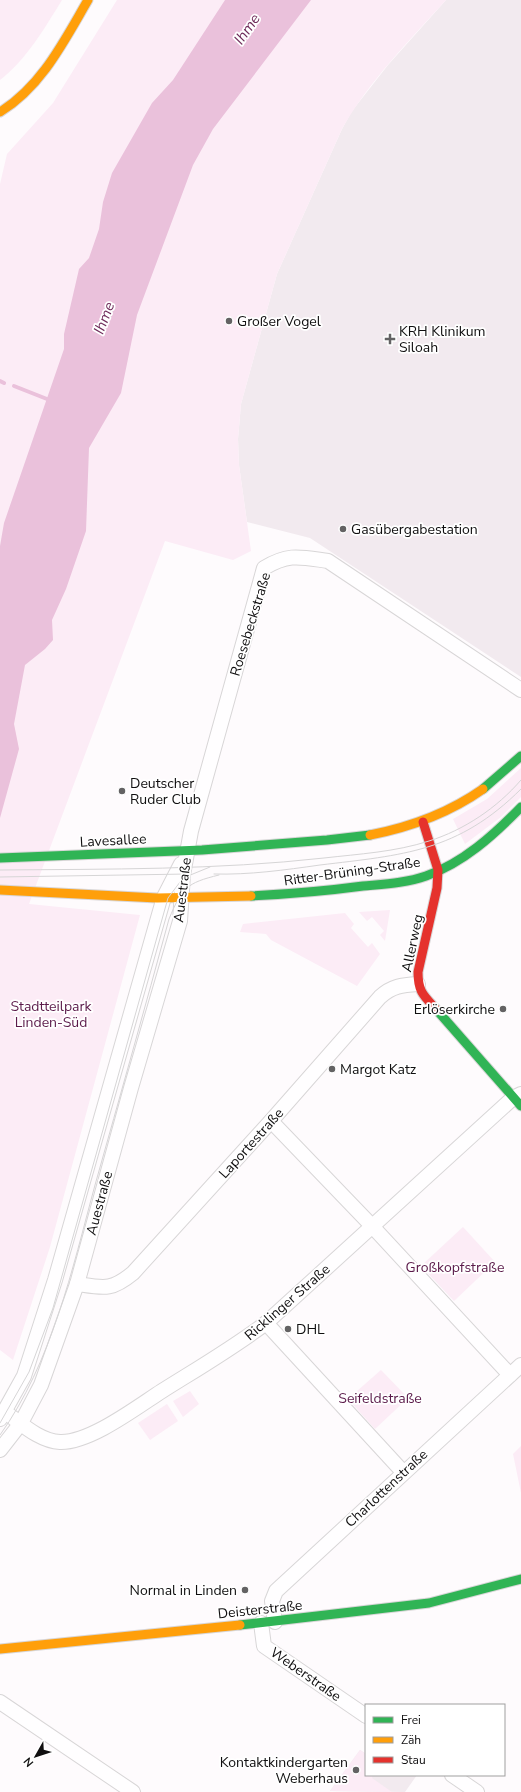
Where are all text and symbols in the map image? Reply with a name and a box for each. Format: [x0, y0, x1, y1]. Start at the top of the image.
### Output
water label: Ihme [229, 10, 265, 48]
water label: Ihme [89, 299, 119, 337]
place label: Großer Vogel [237, 312, 322, 331]
marker: Großer Vogel [224, 316, 234, 326]
place label: KRH Klinikum Siloah [399, 322, 486, 357]
marker: KRH Klinikum Siloah [384, 333, 396, 345]
place label: Gasübergabestation [351, 520, 478, 539]
marker: Gasübergabestation [338, 524, 348, 534]
street label: Roesebeckstraße [226, 570, 275, 678]
place label: Deutscher Ruder Club [130, 774, 201, 809]
marker: Deutscher Ruder Club [117, 786, 127, 796]
street label: Lavesallee [79, 829, 147, 852]
street label: Ritter-Brüning-Straße [283, 853, 421, 890]
street label: Auestraße [169, 856, 196, 924]
street label: Allerweg [397, 912, 428, 974]
park label: Stadtteilpark Linden-Süd [10, 997, 93, 1032]
place label: Erlöserkirche [414, 1000, 495, 1019]
marker: Erlöserkirche [498, 1004, 508, 1014]
place label: Margot Katz [340, 1060, 417, 1079]
marker: Margot Katz [327, 1064, 337, 1074]
street label: Laportestraße [215, 1104, 288, 1183]
street label: Auestraße [82, 1169, 117, 1237]
park label: Großkopfstraße [406, 1258, 504, 1277]
street label: Ricklinger Straße [240, 1260, 334, 1345]
place label: DHL [296, 1320, 325, 1339]
marker: DHL [283, 1324, 293, 1334]
park label: Seifeldstraße [338, 1389, 422, 1408]
street label: Charlottenstraße [341, 1445, 432, 1532]
place label: Normal in Linden [130, 1581, 237, 1600]
marker: Normal in Linden [240, 1585, 250, 1595]
street label: Deisterstraße [217, 1596, 303, 1623]
street label: Weberstraße [266, 1643, 345, 1706]
legend [365, 1704, 505, 1776]
text: Frei [401, 1712, 421, 1728]
text: Zäh [401, 1732, 421, 1748]
north arrow [16, 1736, 56, 1776]
text: Stau [401, 1752, 426, 1768]
place label: Kontaktkindergarten Weberhaus [220, 1753, 348, 1788]
text: N [20, 1754, 37, 1770]
marker: Kontaktkindergarten Weberhaus [351, 1765, 361, 1775]

